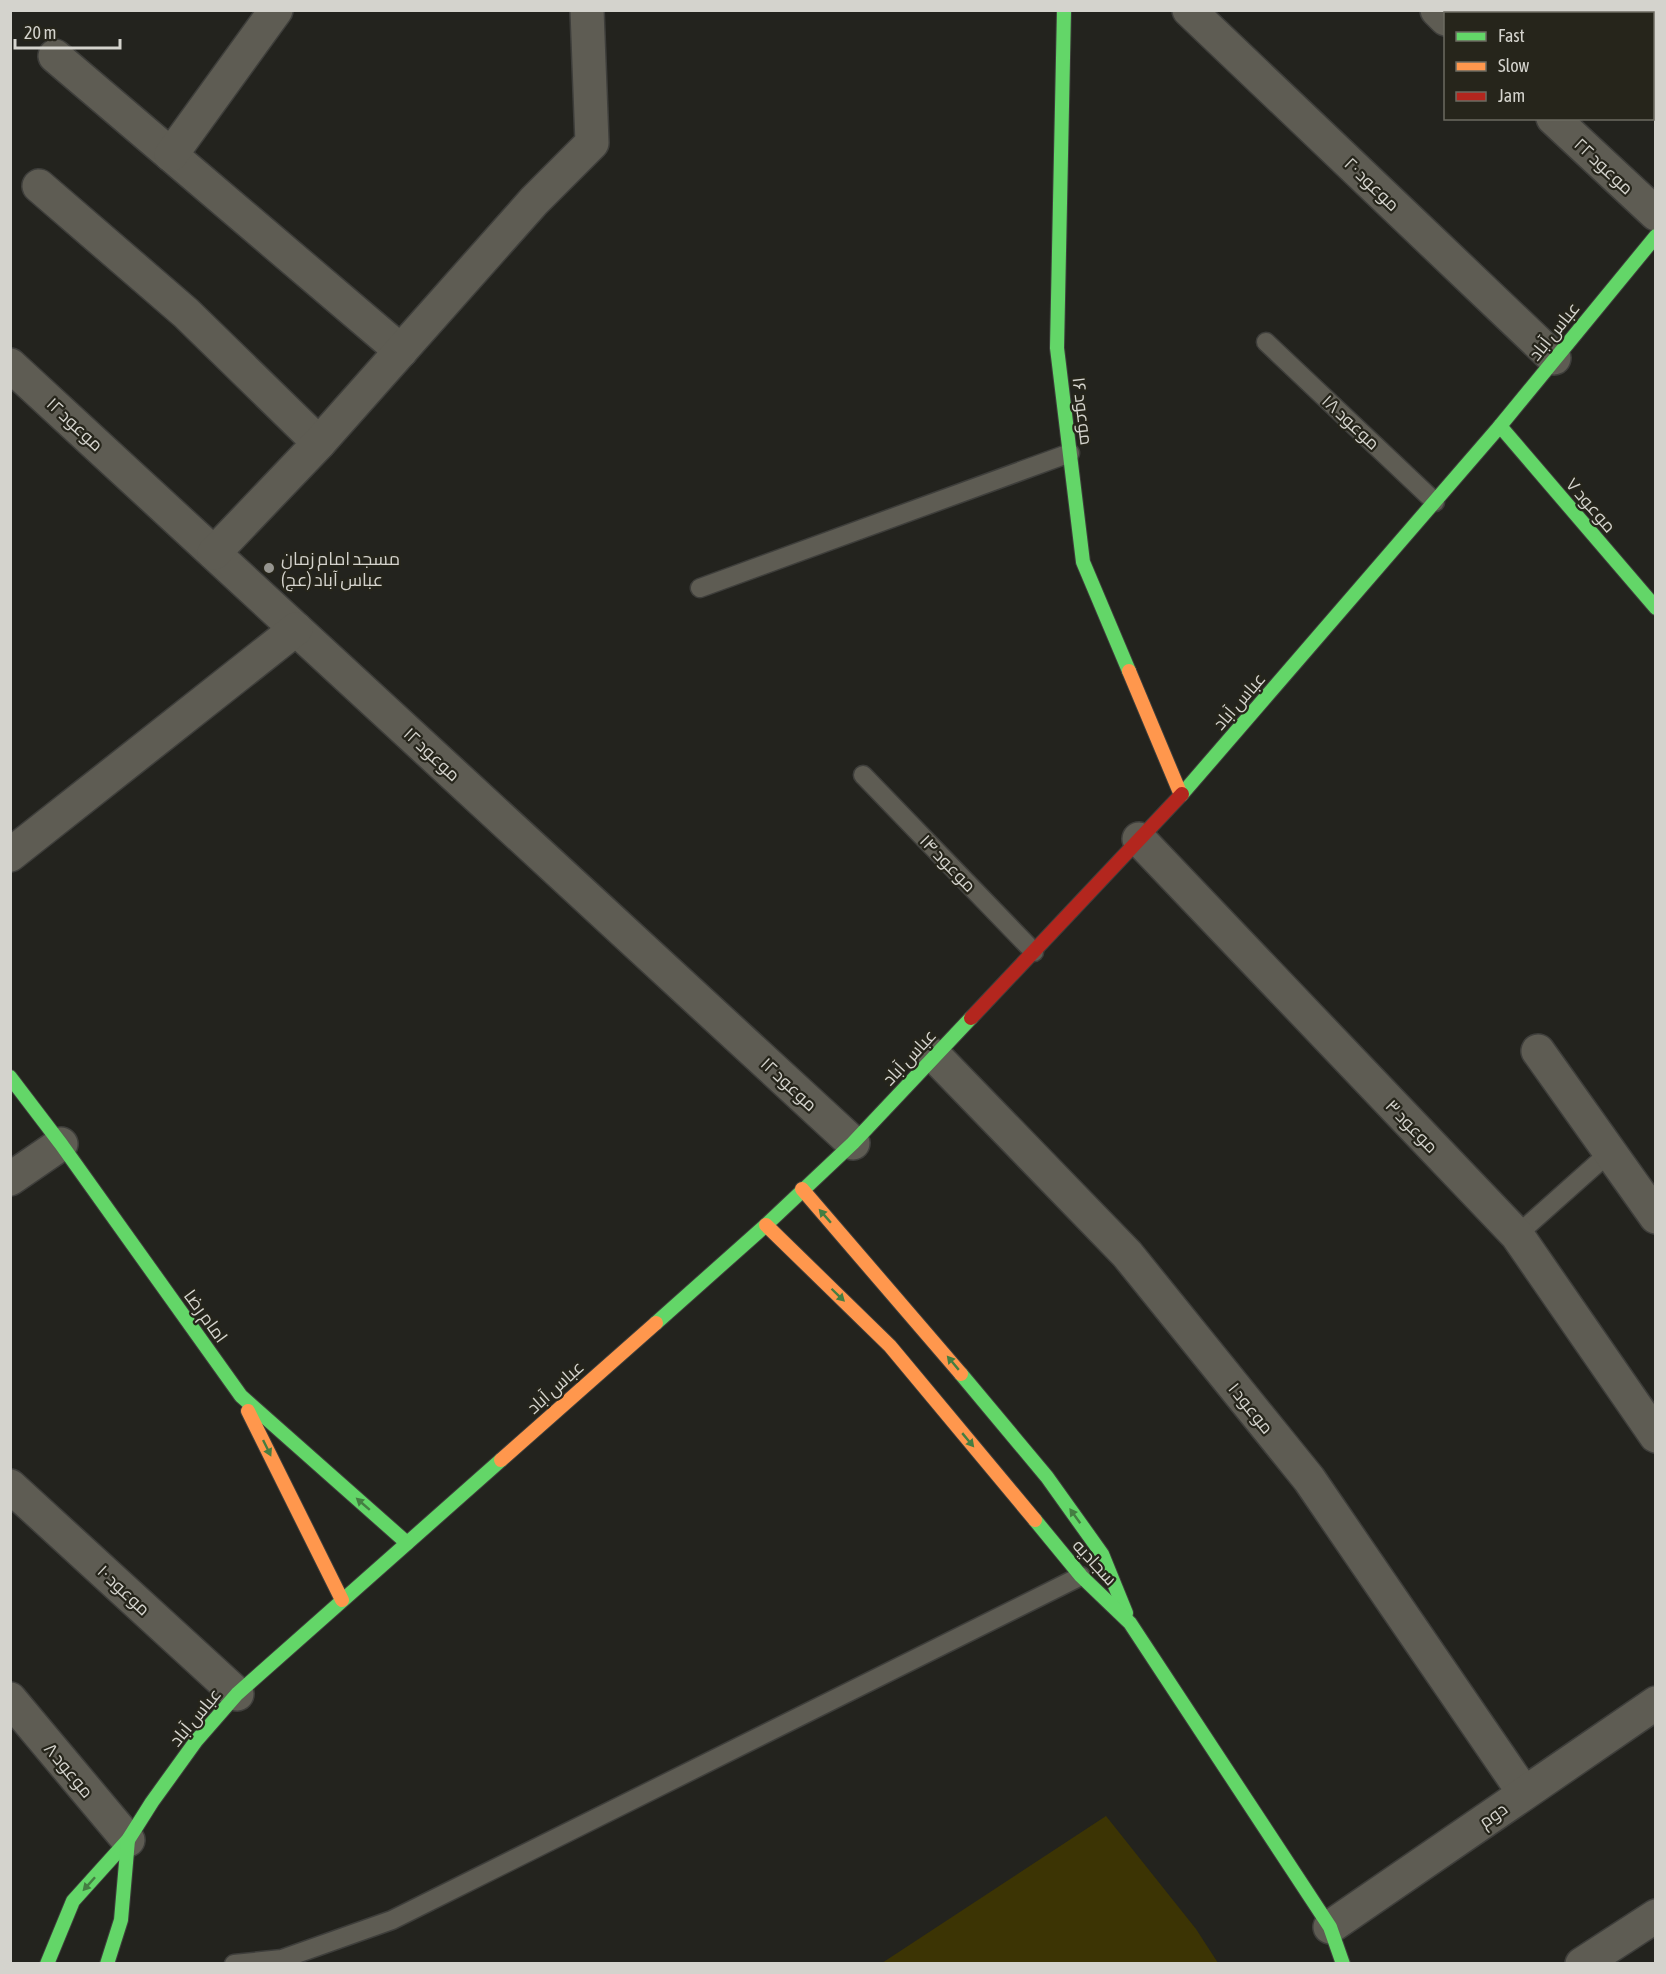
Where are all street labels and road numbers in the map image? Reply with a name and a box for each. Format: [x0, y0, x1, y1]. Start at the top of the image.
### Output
street label: موعود ۲۲ [1569, 133, 1638, 199]
street label: موعود ۲۰ [1339, 153, 1404, 216]
street label: عباس آباد [1524, 298, 1585, 365]
street label: موعود ۱۶ [1067, 376, 1098, 446]
street label: موعود ۱۸ [1317, 390, 1384, 455]
street label: موعود ۱۲ [42, 393, 107, 456]
street label: موعود ۷ [1561, 473, 1620, 537]
street label: عباس آباد [1208, 668, 1270, 735]
street label: موعود ۱۲ [399, 723, 464, 786]
street label: موعود ۱۴ [915, 830, 980, 897]
street label: عباس آباد [878, 1025, 941, 1090]
street label: موعود ۱۲ [756, 1053, 821, 1116]
street label: موعود ۳ [1381, 1095, 1443, 1158]
street label: امام رضا [178, 1285, 232, 1348]
street label: عباس آباد [522, 1356, 588, 1419]
street label: موعود ۱ [1223, 1378, 1278, 1438]
street label: سجادیه [1069, 1535, 1121, 1589]
street label: موعود ۱۰ [93, 1560, 155, 1620]
street label: عباس آباد [165, 1684, 226, 1751]
street label: موعود ۸ [39, 1738, 98, 1802]
street label: دوم [1475, 1798, 1512, 1834]

